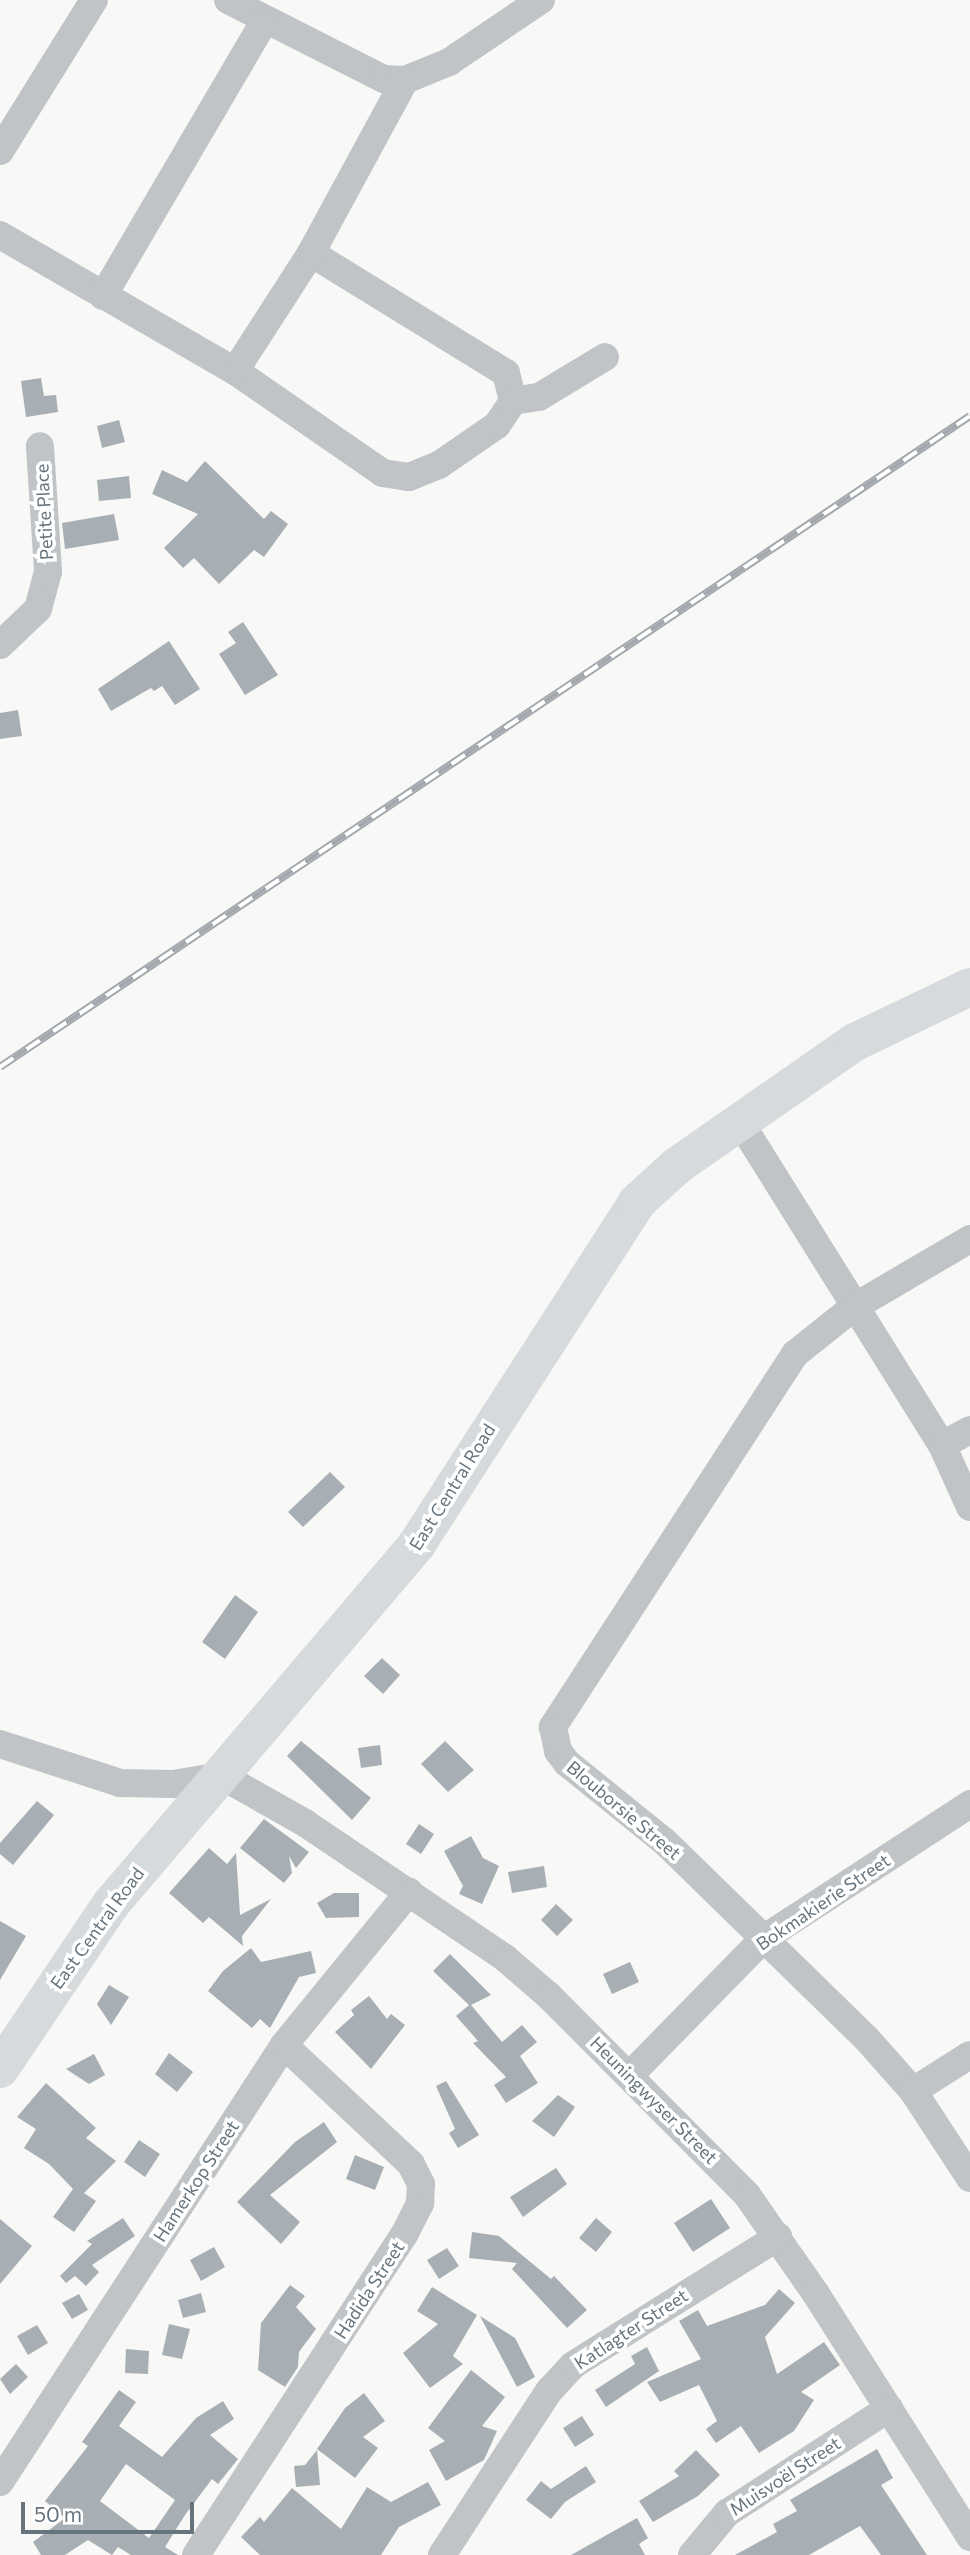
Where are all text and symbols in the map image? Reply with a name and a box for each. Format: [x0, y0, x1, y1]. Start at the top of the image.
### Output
street label: Petite Place [31, 463, 57, 561]
street label: East Central Road [404, 1420, 500, 1554]
street label: Blouborsie Street [563, 1756, 685, 1864]
street label: Bokmakierie Street [752, 1849, 894, 1955]
street label: East Central Road [46, 1863, 148, 1993]
street label: Heuningwyser Street [586, 2032, 722, 2168]
street label: Hamerkop Street [149, 2116, 243, 2246]
street label: Hadida Street [329, 2237, 409, 2343]
street label: Katlagter Street [570, 2284, 692, 2374]
street label: Muisvoël Street [725, 2432, 845, 2520]
scale bar [24, 2488, 198, 2532]
text: 50 m [34, 2501, 82, 2526]

